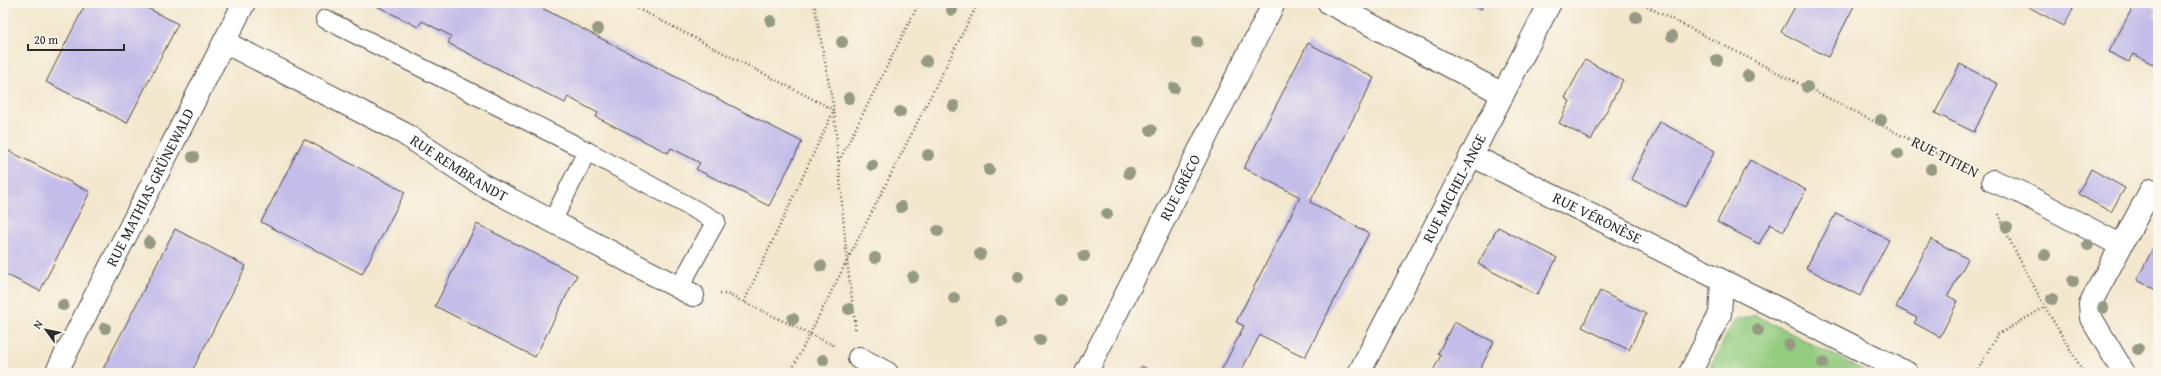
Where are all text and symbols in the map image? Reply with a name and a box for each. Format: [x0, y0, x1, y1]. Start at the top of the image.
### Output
scale bar [28, 26, 124, 52]
text: 20 m [34, 31, 58, 48]
street label: RUE MATHIAS GRÜNEWALD [101, 105, 199, 270]
street label: RUE REMBRANDT [406, 129, 512, 206]
street label: RUE MICHEL-ANGE [1417, 129, 1491, 246]
street label: RUE TITIEN [1908, 131, 1983, 183]
street label: RUE GRÉCO [1154, 151, 1205, 224]
street label: RUE VÉRONÈSE [1549, 187, 1646, 249]
north arrow [26, 310, 66, 350]
text: N [29, 317, 47, 332]

